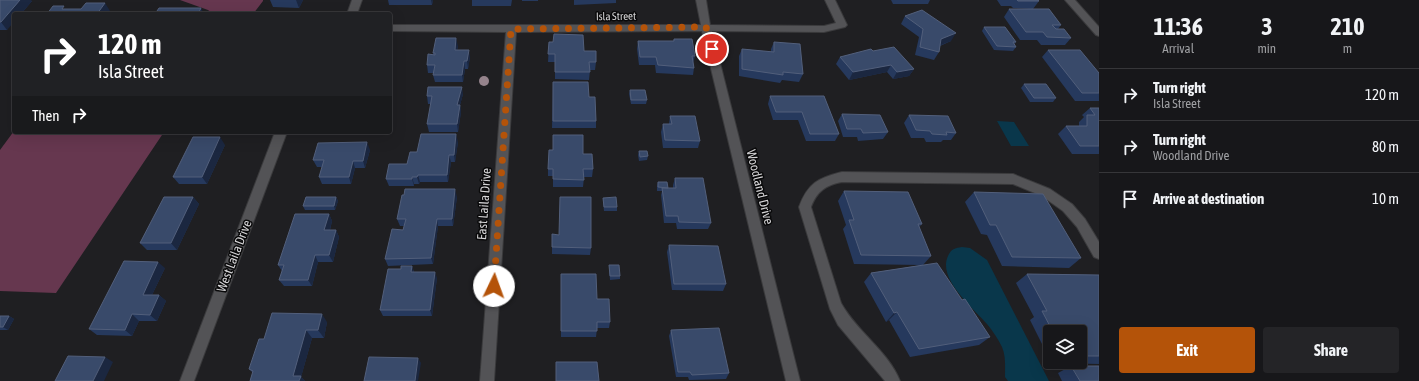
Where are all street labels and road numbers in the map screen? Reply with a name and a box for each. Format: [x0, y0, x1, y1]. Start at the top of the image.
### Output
street label: Isla Street [596, 10, 636, 22]
street label: Woodland Drive [743, 148, 777, 226]
street label: East Laila Drive [474, 167, 494, 241]
street label: West Laila Drive [213, 218, 255, 294]

